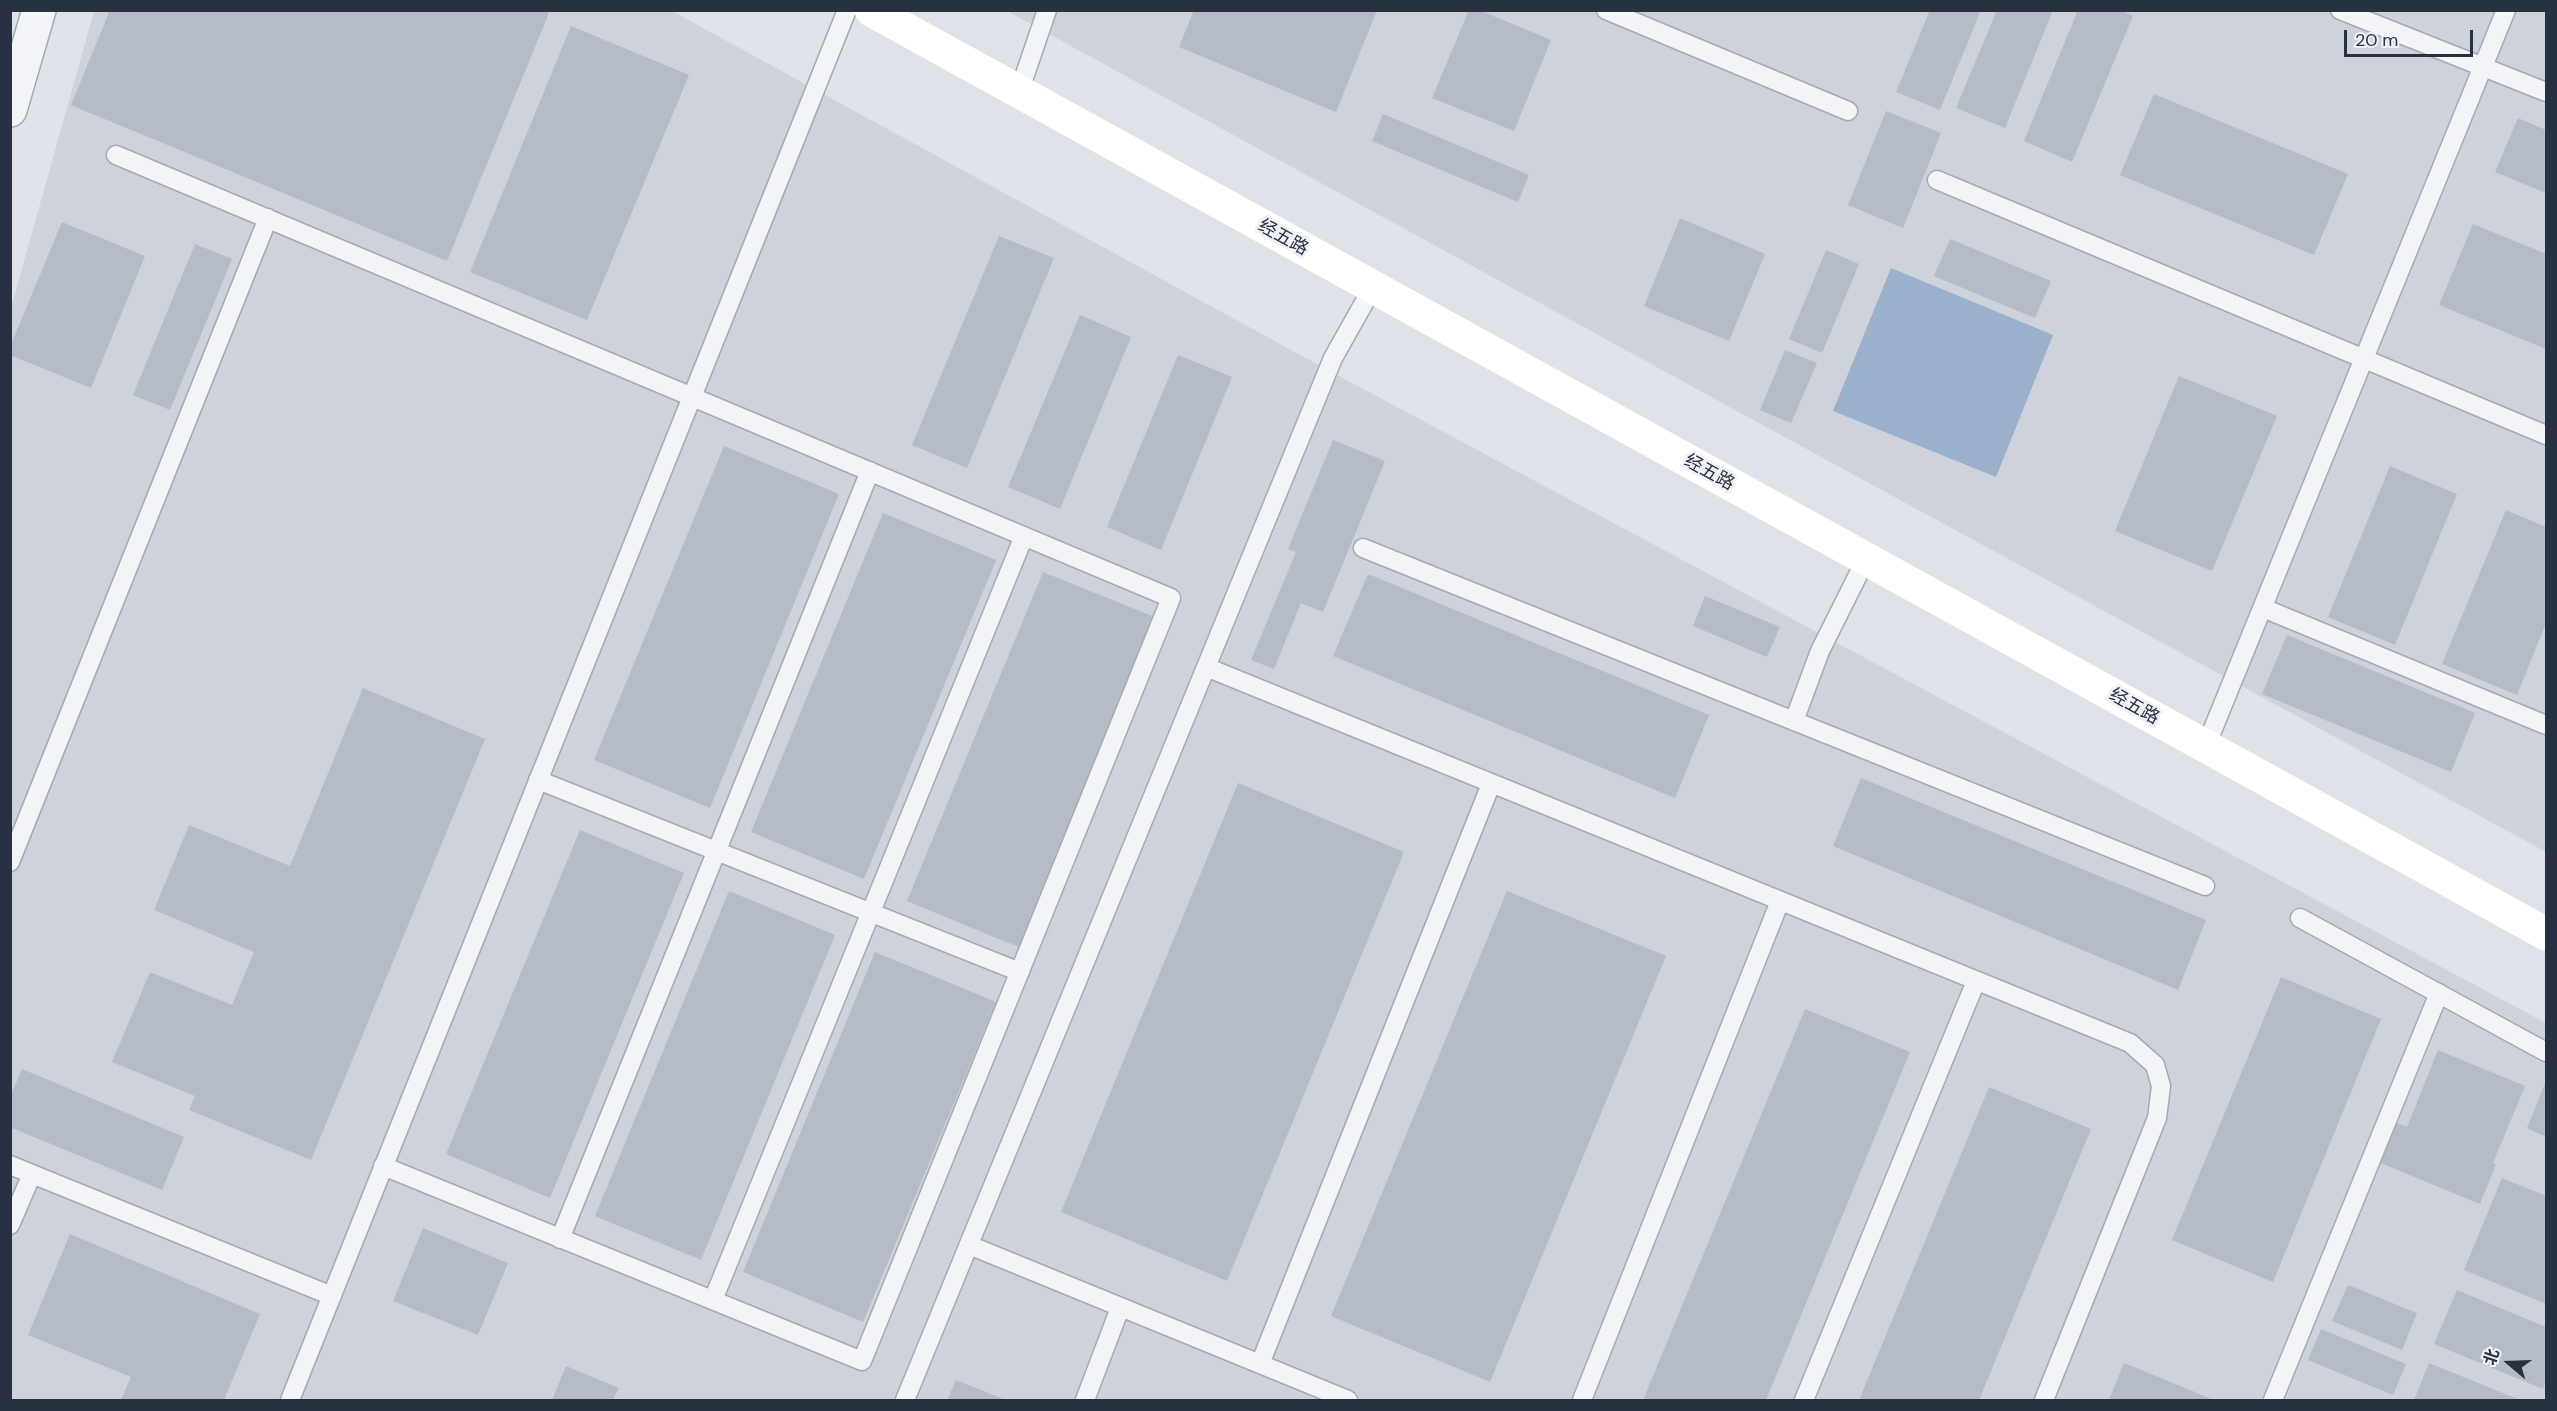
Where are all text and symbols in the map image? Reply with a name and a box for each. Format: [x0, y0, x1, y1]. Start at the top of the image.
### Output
scale bar [2347, 18, 2476, 56]
text: 20 m [2355, 28, 2398, 52]
street label: 经五路 [1254, 215, 1312, 261]
street label: 经五路 [1680, 450, 1738, 496]
street label: 经五路 [2105, 684, 2163, 730]
north arrow [2479, 1333, 2539, 1393]
text: 北 [2479, 1346, 2504, 1368]

